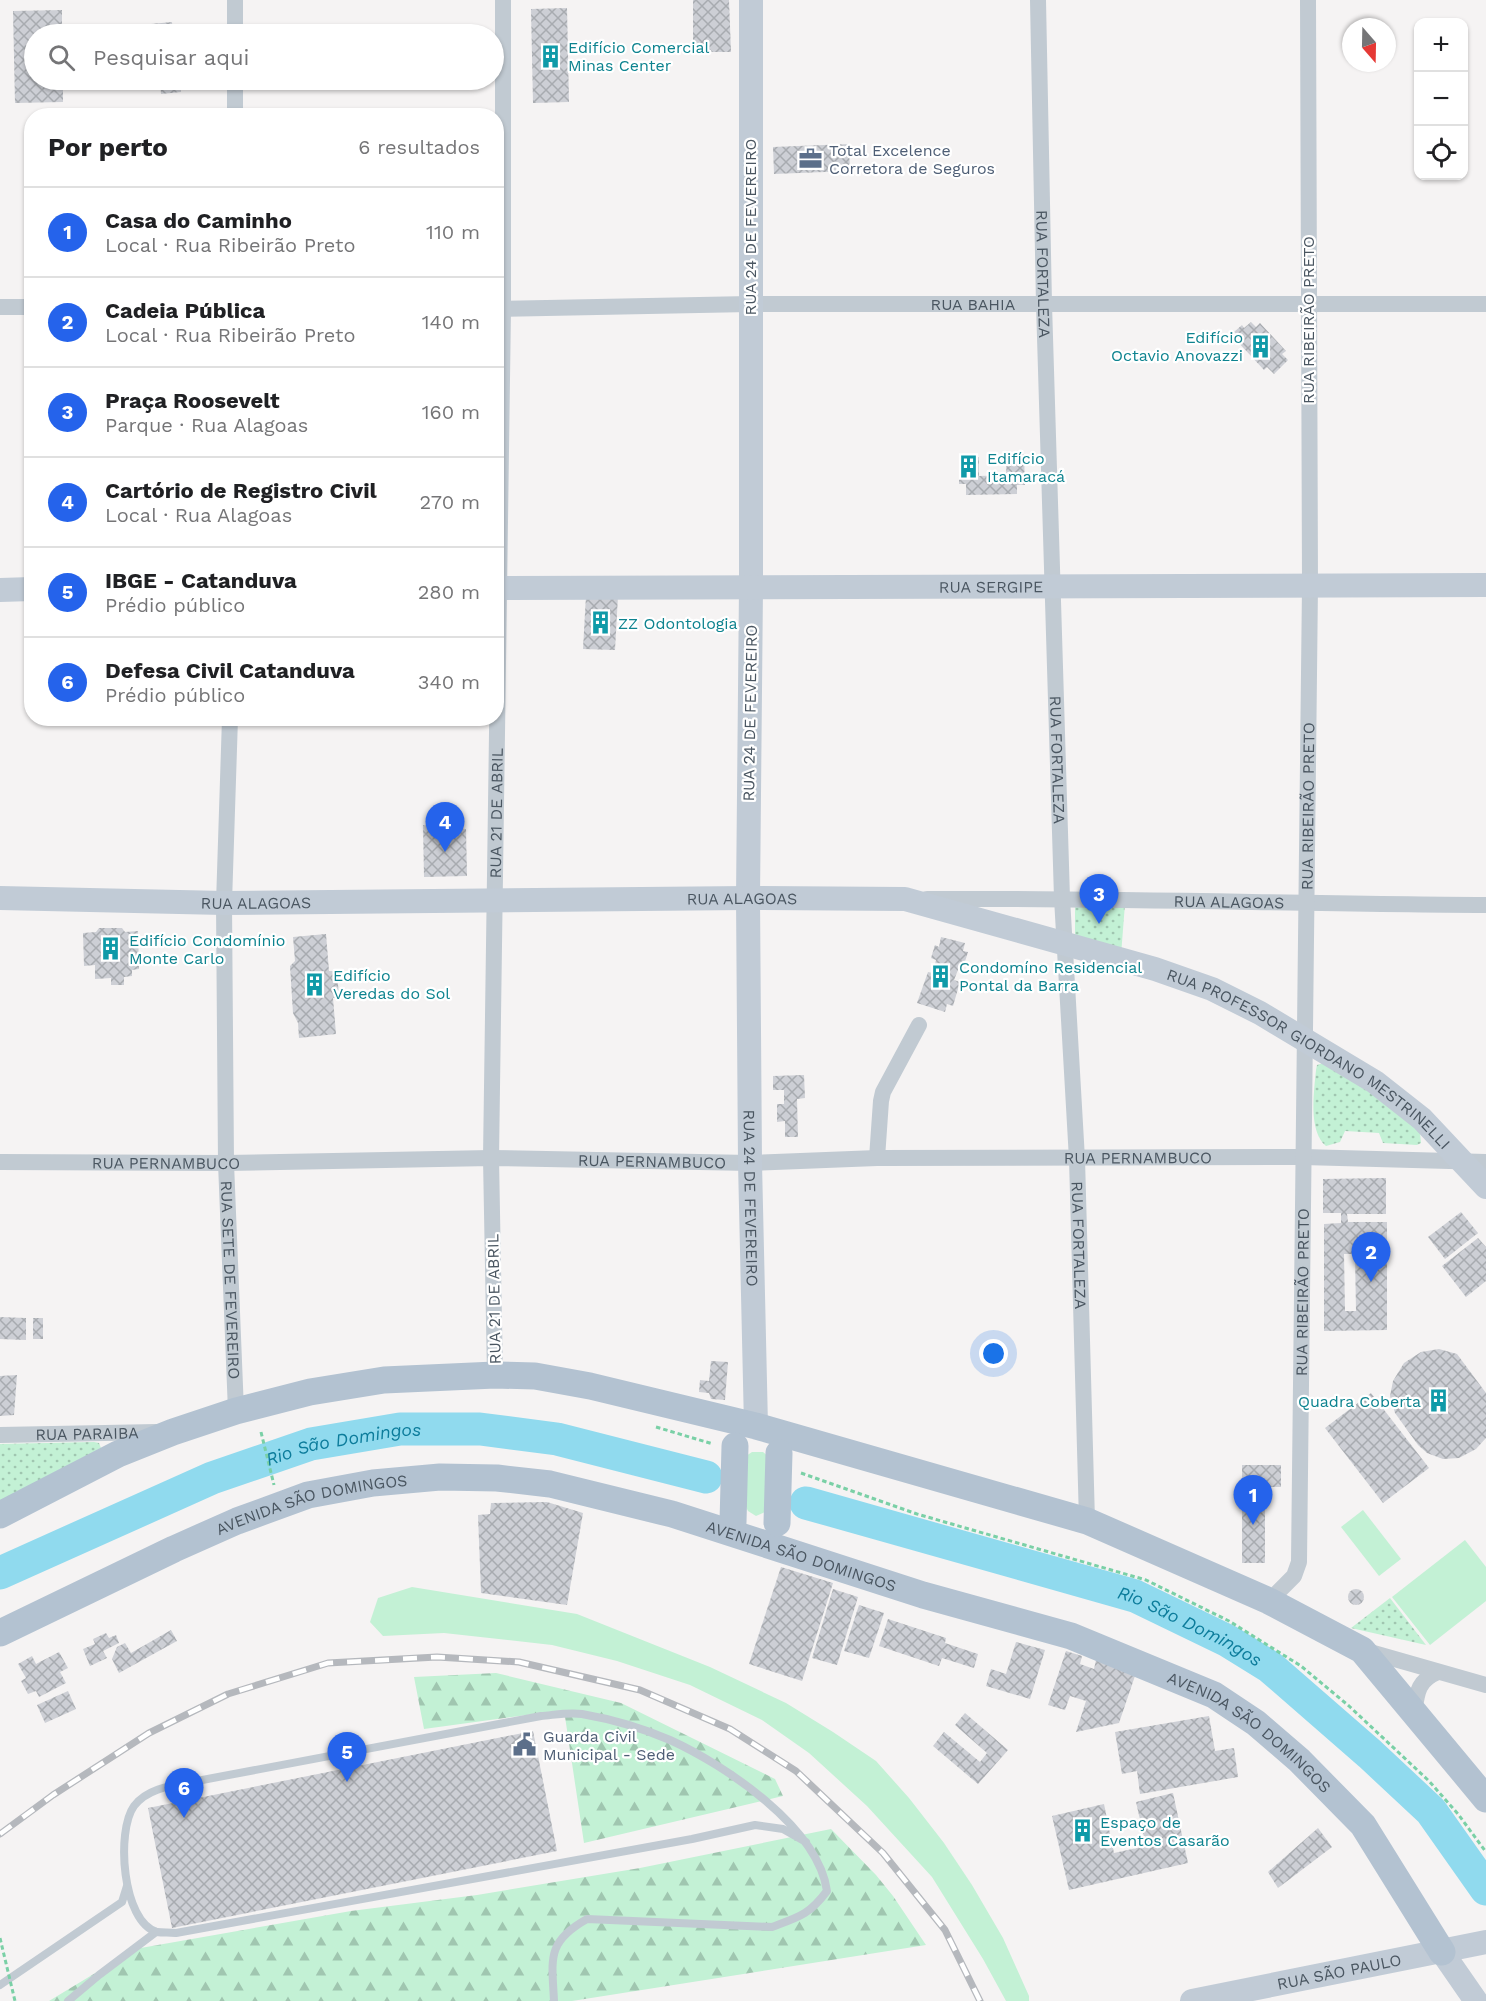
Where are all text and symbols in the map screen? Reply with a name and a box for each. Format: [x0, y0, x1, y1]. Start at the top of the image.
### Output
north arrow [1342, 18, 1396, 72]
map controls [1414, 18, 1468, 180]
button: + [1414, 18, 1468, 72]
search box [24, 24, 504, 90]
place label: Edifício Comercial Minas Center [568, 38, 710, 75]
icon: search [45, 41, 78, 74]
building icon: Edifício Comercial Minas Center [537, 43, 563, 69]
text: Pesquisar aqui [93, 45, 249, 70]
button: − [1414, 72, 1468, 126]
button: locate [1414, 126, 1468, 180]
text: Por perto [48, 132, 168, 162]
text: 6 resultados [358, 135, 480, 159]
street label: RUA 24 DE FEVEREIRO [741, 139, 760, 315]
place label: Total Excelence Corretora de Seguros [829, 141, 995, 178]
office icon: Total Excelence Corretora de Seguros [798, 146, 824, 172]
text: Casa do Caminho [105, 208, 292, 233]
street label: RUA FORTALEZA [1033, 210, 1055, 339]
text: 1 [63, 220, 72, 244]
text: 110 m [426, 220, 480, 244]
text: Local · Rua Ribeirão Preto [105, 233, 355, 257]
street label: RUA RIBEIRÃO PRETO [1299, 236, 1318, 404]
street label: RUA BAHIA [930, 295, 1016, 314]
text: Cadeia Pública [105, 298, 265, 323]
text: 2 [62, 310, 73, 334]
text: 140 m [422, 310, 480, 334]
text: Local · Rua Ribeirão Preto [105, 323, 355, 347]
place label: Edifício Octavio Anovazzi [1111, 328, 1243, 365]
building icon: Edifício Octavio Anovazzi [1248, 333, 1274, 359]
text: Praça Roosevelt [105, 388, 280, 413]
text: 3 [62, 400, 73, 424]
text: 160 m [422, 400, 480, 424]
text: Parque · Rua Alagoas [105, 413, 308, 437]
place label: Edifício Itamaracá [987, 449, 1065, 486]
building icon: Edifício Itamaracá [956, 454, 982, 480]
text: Cartório de Registro Civil [105, 478, 377, 503]
text: 4 [61, 490, 74, 514]
text: 270 m [420, 490, 480, 514]
text: Local · Rua Alagoas [105, 503, 292, 527]
text: IBGE - Catanduva [105, 568, 297, 593]
street label: RUA SERGIPE [939, 577, 1043, 596]
text: 5 [62, 580, 73, 604]
text: 280 m [418, 580, 480, 604]
text: Prédio público [105, 593, 245, 617]
building icon: ZZ Odontologia [587, 610, 613, 636]
place label: ZZ Odontologia [618, 614, 738, 633]
street label: RUA 24 DE FEVEREIRO [739, 624, 761, 802]
text: Defesa Civil Catanduva [105, 658, 355, 683]
text: 6 [61, 670, 74, 694]
text: 340 m [418, 670, 480, 694]
text: Prédio público [105, 683, 245, 707]
street label: RUA FORTALEZA [1046, 695, 1069, 824]
street label: RUA RIBEIRÃO PRETO [1297, 722, 1318, 890]
street label: RUA 21 DE ABRIL [485, 747, 506, 879]
pin: 4 [426, 802, 464, 852]
pin: 3 [1080, 874, 1118, 924]
street label: RUA ALAGOAS [687, 888, 797, 908]
street label: RUA ALAGOAS [1174, 891, 1284, 912]
street label: RUA ALAGOAS [200, 893, 311, 913]
place label: Edifício Condomínio Monte Carlo [129, 931, 285, 968]
building icon: Edifício Condomínio Monte Carlo [98, 936, 124, 962]
place label: Condomíno Residencial Pontal da Barra [959, 958, 1142, 995]
building icon: Condomíno Residencial Pontal da Barra [928, 963, 954, 989]
street label: RUA PROFESSOR GIORDANO MESTRINELLI [1164, 964, 1455, 1153]
place label: Edifício Veredas do Sol [333, 966, 450, 1003]
building icon: Edifício Veredas do Sol [302, 971, 328, 997]
street label: RUA 24 DE FEVEREIRO [740, 1109, 762, 1287]
street label: RUA PERNAMBUCO [1064, 1148, 1212, 1167]
street label: RUA PERNAMBUCO [578, 1150, 726, 1172]
street label: RUA PERNAMBUCO [92, 1153, 240, 1173]
street label: RUA SETE DE FEVEREIRO [217, 1180, 244, 1379]
street label: RUA FORTALEZA [1068, 1181, 1091, 1310]
street label: RUA RIBEIRÃO PRETO [1292, 1208, 1312, 1376]
pin: 2 [1352, 1232, 1390, 1282]
street label: RUA 21 DE ABRIL [483, 1233, 505, 1364]
your location [979, 1339, 1008, 1368]
building icon: Quadra Coberta [1426, 1388, 1452, 1414]
place label: Quadra Coberta [1298, 1392, 1421, 1411]
water label: Rio São Domingos [263, 1418, 421, 1469]
street label: RUA PARAIBA [35, 1423, 139, 1444]
street label: AVENIDA SÃO DOMINGOS [213, 1470, 408, 1539]
pin: 1 [1234, 1476, 1272, 1525]
street label: AVENIDA SÃO DOMINGOS [704, 1516, 899, 1595]
water label: Rio São Domingos [1115, 1581, 1266, 1670]
street label: AVENIDA SÃO DOMINGOS [1165, 1667, 1335, 1797]
place label: Guarda Civil Municipal - Sede [543, 1727, 675, 1764]
pin: 5 [328, 1732, 366, 1782]
public building icon: Guarda Civil Municipal - Sede [512, 1732, 538, 1758]
pin: 6 [164, 1768, 204, 1818]
place label: Espaço de Eventos Casarão [1100, 1813, 1230, 1850]
building icon: Espaço de Eventos Casarão [1069, 1818, 1095, 1844]
street label: RUA SÃO PAULO [1275, 1950, 1403, 1993]

